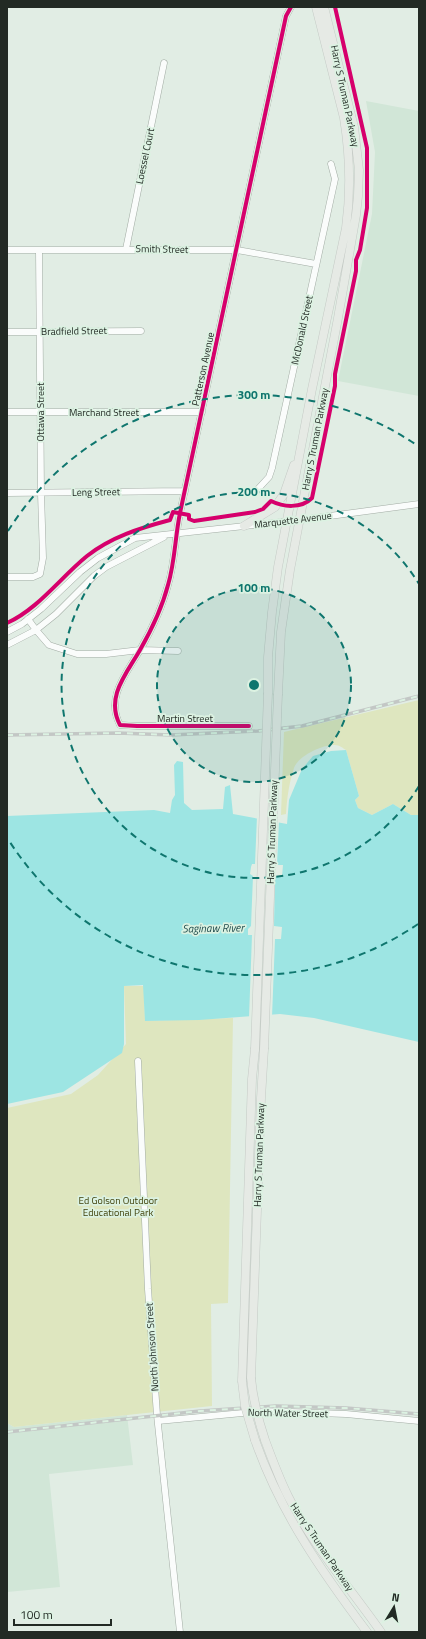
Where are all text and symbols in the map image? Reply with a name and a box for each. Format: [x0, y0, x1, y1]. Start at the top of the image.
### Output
street label: Harry S Truman Parkway [327, 44, 363, 149]
street label: Loessel Court [132, 126, 158, 185]
street label: Smith Street [135, 241, 189, 257]
street label: McDonald Street [287, 294, 317, 366]
street label: Bradfield Street [41, 323, 108, 339]
street label: Patterson Avenue [188, 331, 218, 407]
street label: Ottawa Street [33, 382, 48, 442]
text: 300 m [238, 385, 270, 404]
street label: Harry S Truman Parkway [298, 386, 332, 491]
street label: Marchand Street [69, 405, 140, 420]
text: 200 m [238, 482, 270, 501]
street label: Leng Street [72, 484, 121, 500]
street label: Marquette Avenue [253, 508, 333, 532]
text: 100 m [238, 578, 270, 597]
centre of rings [247, 678, 261, 692]
street label: Martin Street [157, 711, 213, 726]
street label: Harry S Truman Parkway [263, 780, 281, 884]
water label: Saginaw River [182, 919, 246, 937]
street label: Harry S Truman Parkway [250, 1103, 268, 1207]
park label: Ed Golson Outdoor Educational Park [79, 1193, 158, 1220]
street label: North Johnson Street [141, 1302, 163, 1392]
street label: North Water Street [248, 1405, 329, 1421]
street label: Harry S Truman Parkway [287, 1500, 357, 1594]
north arrow [374, 1587, 414, 1627]
text: N [391, 1589, 401, 1606]
scale bar [14, 1601, 111, 1627]
text: 100 m [20, 1605, 53, 1624]

